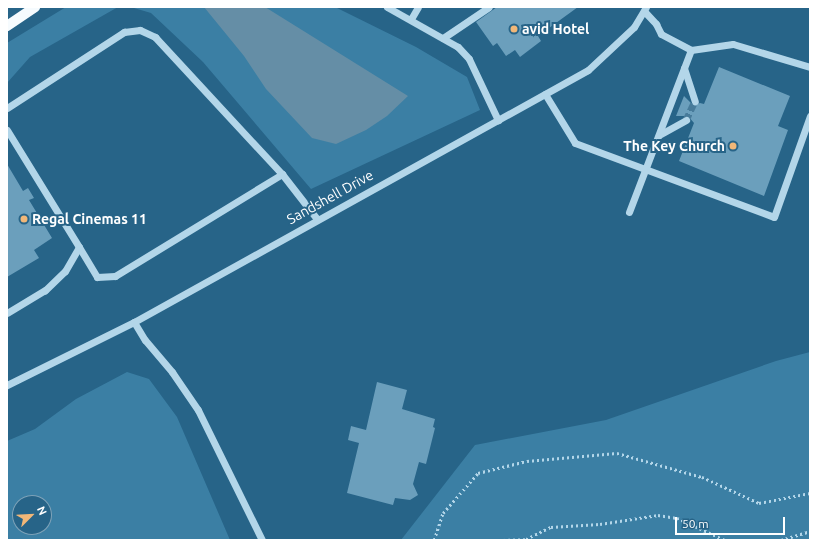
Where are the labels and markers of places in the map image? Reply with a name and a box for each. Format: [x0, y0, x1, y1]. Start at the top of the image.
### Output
place label: avid Hotel [522, 21, 589, 37]
marker: avid Hotel [509, 24, 519, 34]
place label: The Key Church [623, 138, 725, 154]
marker: The Key Church [728, 141, 738, 151]
place label: Regal Cinemas 11 [32, 211, 147, 227]
marker: Regal Cinemas 11 [19, 214, 29, 224]

